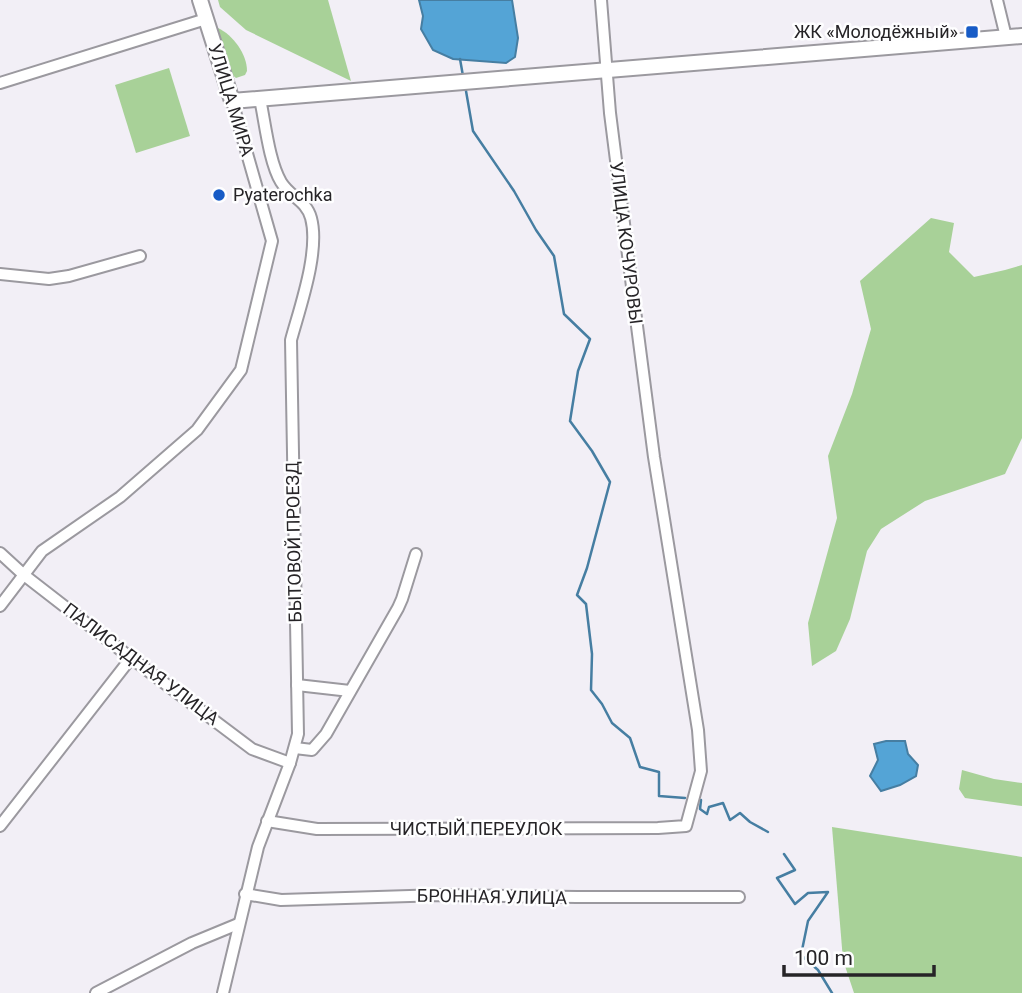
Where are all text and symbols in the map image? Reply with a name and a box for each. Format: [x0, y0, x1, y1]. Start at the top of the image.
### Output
place label: ЖК «Молодёжный» [794, 21, 958, 42]
marker: ЖК «Молодёжный» [964, 24, 980, 40]
street label: УЛИЦА МИРА [204, 41, 259, 159]
street label: УЛИЦА КОЧУРОВЫ [606, 160, 647, 326]
place label: Pyaterochka [233, 184, 333, 205]
marker: Pyaterochka [211, 187, 227, 203]
street label: БЫТОВОЙ ПРОЕЗД [282, 461, 305, 623]
street label: ПАЛИСАДНАЯ УЛИЦА [59, 598, 224, 729]
street label: ЧИСТЫЙ ПЕРЕУЛОК [390, 818, 563, 839]
street label: БРОННАЯ УЛИЦА [417, 885, 567, 908]
scale bar [784, 934, 934, 978]
text: 100 m [794, 946, 853, 970]

